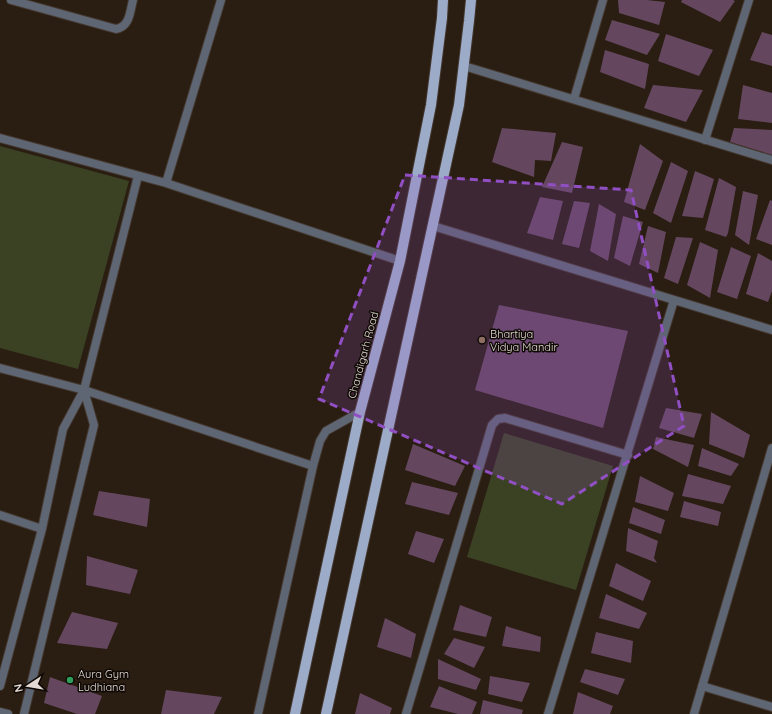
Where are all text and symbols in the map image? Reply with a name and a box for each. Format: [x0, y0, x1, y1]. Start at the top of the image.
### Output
street label: Chandigarh Road [345, 310, 381, 400]
place label: Bhartiya Vidya Mandir [490, 327, 558, 354]
marker: Bhartiya Vidya Mandir [477, 335, 487, 345]
north arrow [8, 666, 48, 706]
place label: Aura Gym Ludhiana [78, 667, 129, 694]
marker: Aura Gym Ludhiana [65, 675, 75, 685]
text: N [11, 683, 26, 693]

